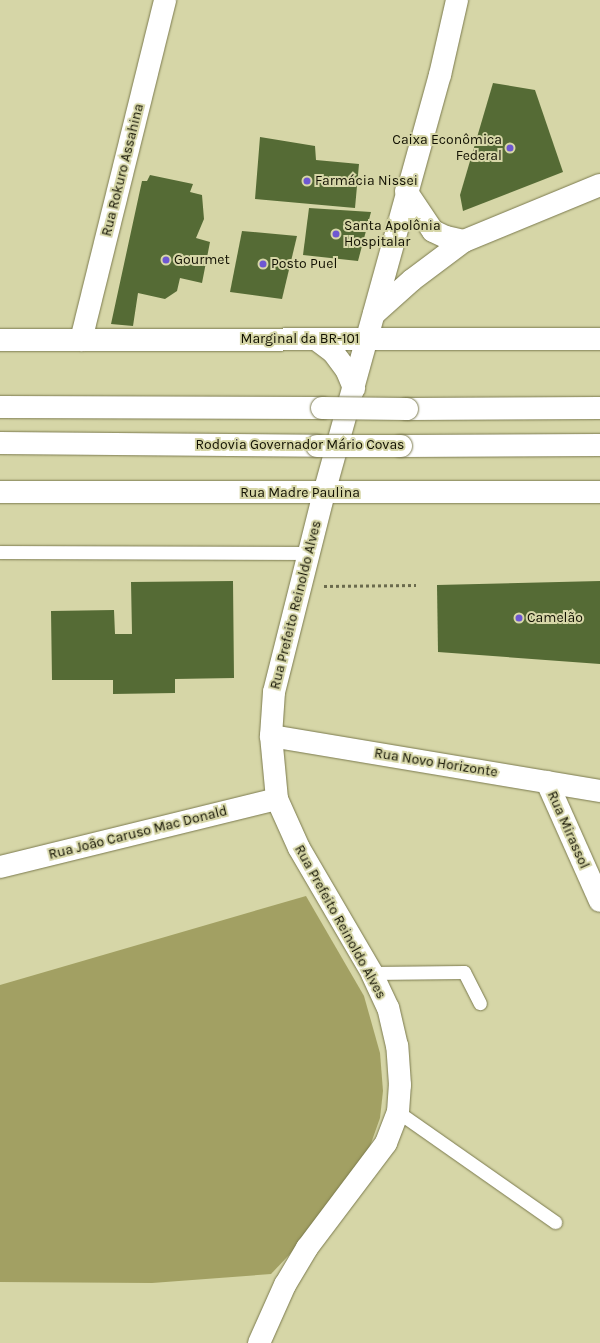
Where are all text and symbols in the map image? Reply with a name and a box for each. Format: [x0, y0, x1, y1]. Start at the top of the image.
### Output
street label: Rua Rokuro Assahina [98, 102, 148, 238]
place label: Caixa Econômica Federal [392, 132, 502, 164]
marker: Caixa Econômica Federal [505, 143, 515, 153]
place label: Farmácia Nissei [315, 173, 418, 189]
marker: Farmácia Nissei [302, 176, 312, 186]
place label: Santa Apolônia Hospitalar [344, 218, 441, 250]
marker: Santa Apolônia Hospitalar [331, 229, 341, 239]
place label: Gourmet [174, 252, 230, 268]
marker: Gourmet [161, 255, 171, 265]
place label: Posto Puel [271, 256, 337, 272]
marker: Posto Puel [258, 259, 268, 269]
street label: Marginal da BR-101 [241, 331, 359, 347]
street label: Rodovia Governador Mário Covas [196, 437, 404, 453]
street label: Rua Madre Paulina [240, 485, 360, 501]
street label: Rua Prefeito Reinoldo Alves [267, 519, 325, 691]
place label: Camelão [527, 610, 583, 626]
marker: Camelão [514, 613, 524, 623]
street label: Rua Novo Horizonte [373, 745, 499, 781]
street label: Rua Mirassol [543, 789, 593, 871]
street label: Rua João Caruso Mac Donald [47, 803, 229, 863]
street label: Rua Prefeito Reinoldo Alves [291, 842, 389, 1002]

